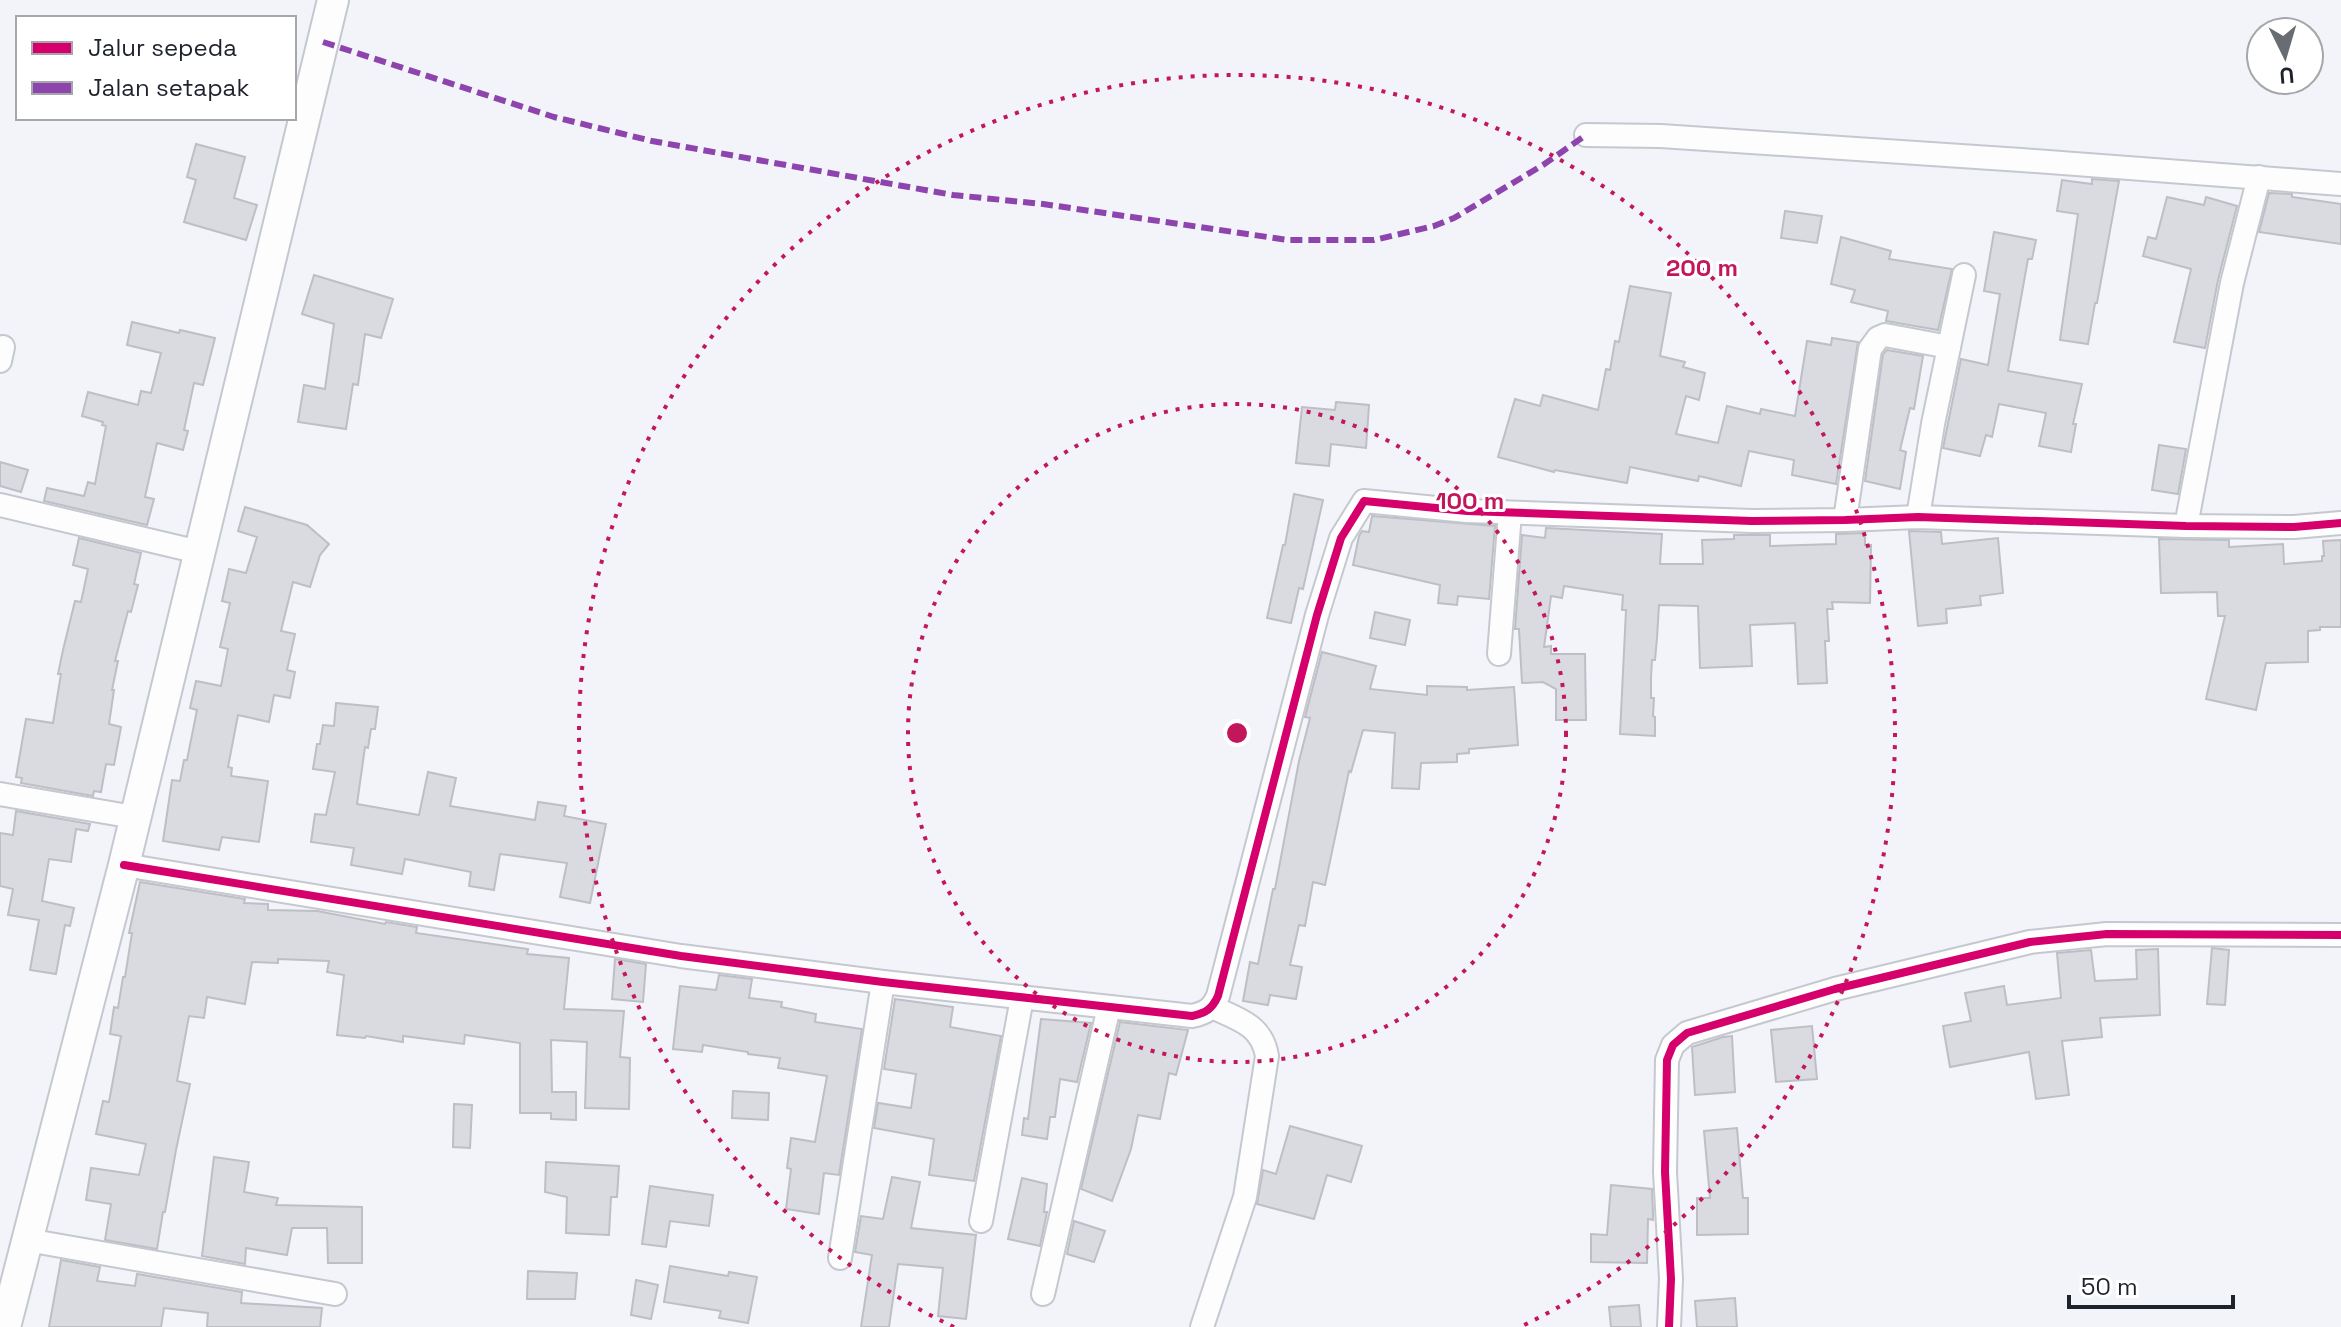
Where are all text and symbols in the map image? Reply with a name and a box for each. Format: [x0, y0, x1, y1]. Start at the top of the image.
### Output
legend [16, 16, 296, 120]
north arrow [2245, 16, 2325, 96]
text: Jalur sepeda [88, 32, 237, 63]
text: U [2278, 61, 2295, 91]
text: Jalan setapak [88, 72, 249, 103]
text: 200 m [1666, 252, 1738, 283]
text: 100 m [1436, 485, 1504, 516]
centre of rings [1223, 719, 1251, 747]
scale bar [2069, 1259, 2233, 1309]
text: 50 m [2081, 1271, 2138, 1302]

